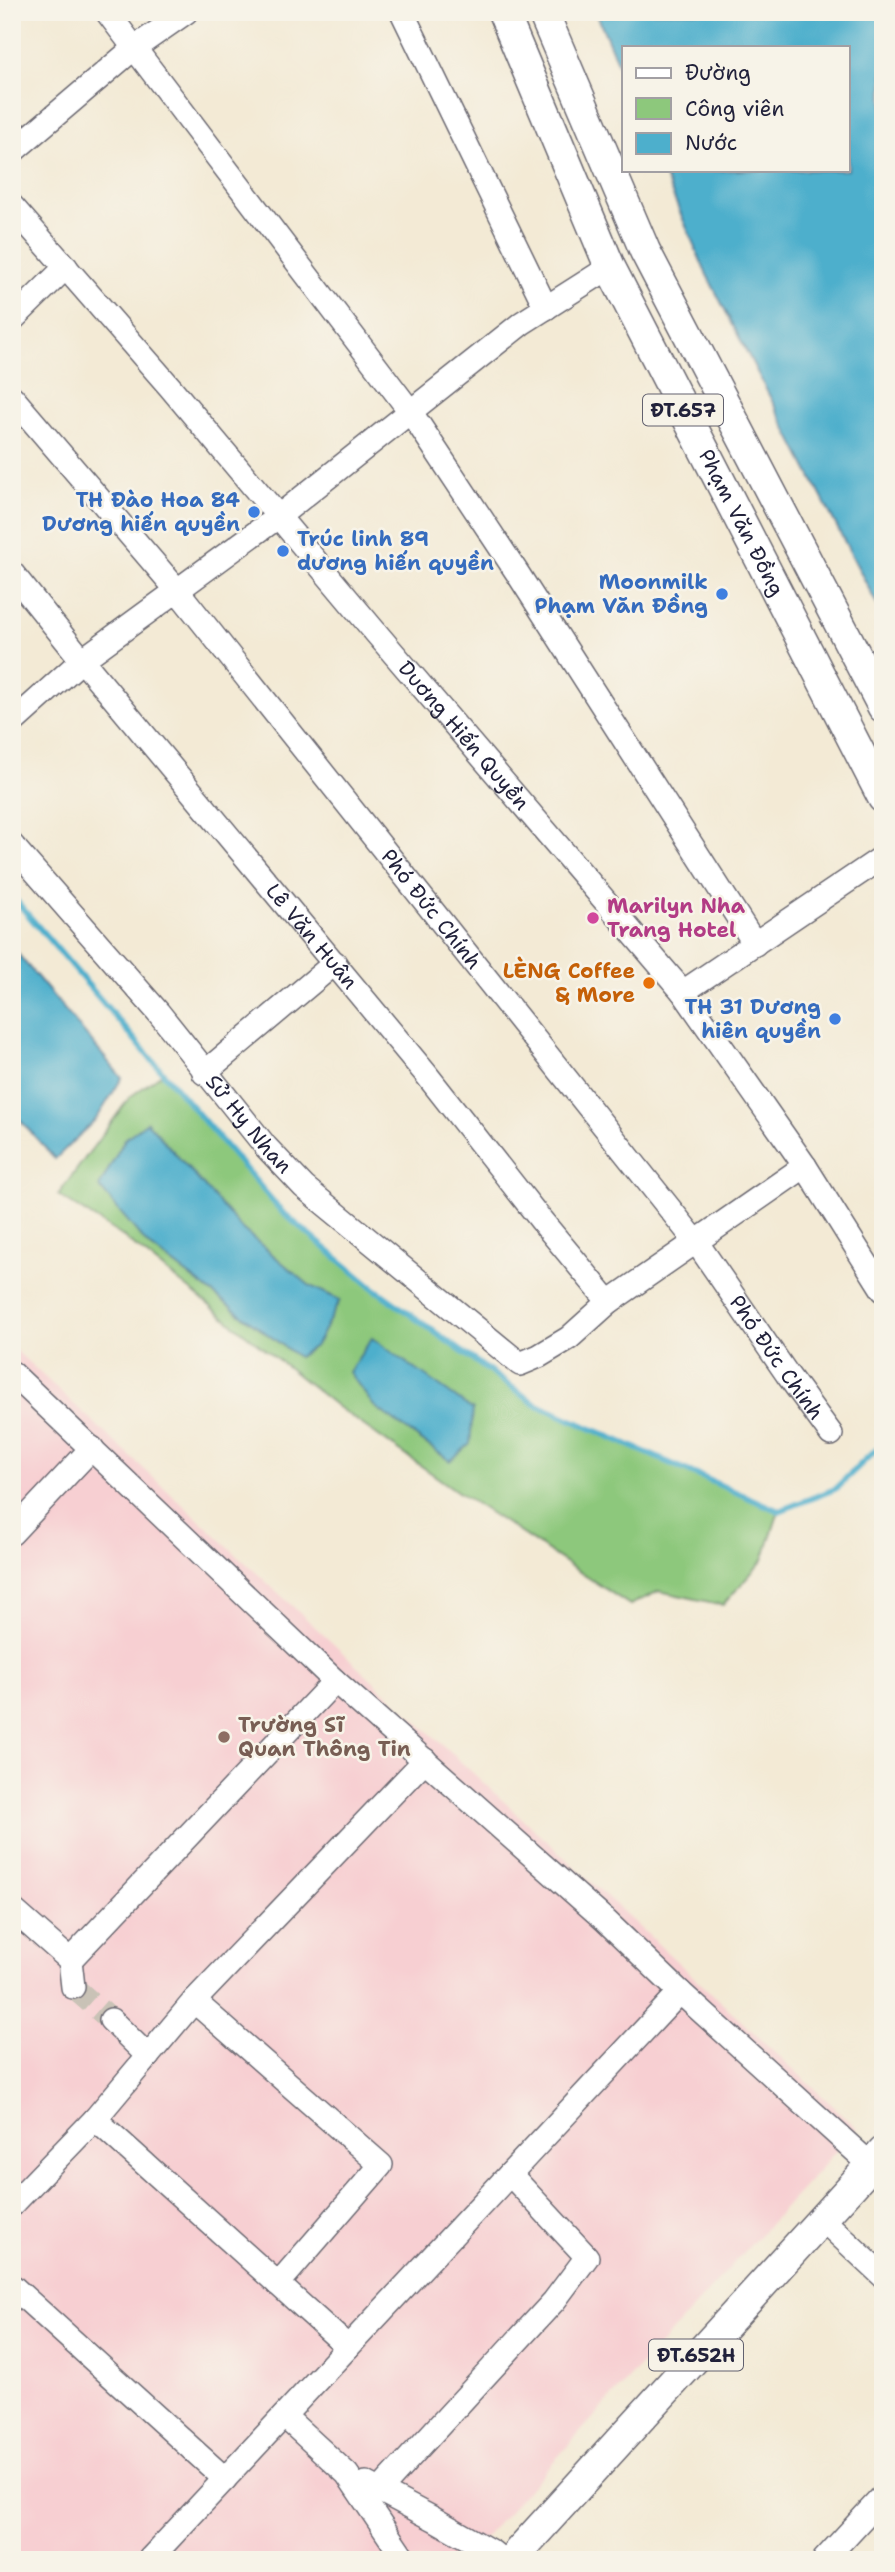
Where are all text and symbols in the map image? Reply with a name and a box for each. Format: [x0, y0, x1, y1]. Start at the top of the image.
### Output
legend [622, 46, 850, 172]
text: Đường [685, 59, 751, 87]
text: Công viên [685, 95, 784, 123]
text: Nước [685, 129, 737, 157]
road number: ĐT.657 [643, 394, 723, 426]
street label: Phạm Văn Đồng [692, 444, 791, 601]
place label: TH Đào Hoa 84 Dương hiến quyền [42, 486, 240, 538]
marker: TH Đào Hoa 84 Dương hiến quyền [246, 504, 262, 520]
place label: Trúc linh 89 dương hiến quyền [297, 525, 494, 577]
marker: Trúc linh 89 dương hiến quyền [275, 543, 291, 559]
place label: Moonmilk Phạm Văn Đồng [535, 568, 708, 620]
marker: Moonmilk Phạm Văn Đồng [714, 586, 730, 602]
street label: Duơng Hiến Quyền [392, 655, 536, 816]
street label: Phó Đức Chính [375, 843, 488, 975]
street label: Lê Văn Huân [259, 878, 364, 995]
place label: Marilyn Nha Trang Hotel [607, 892, 746, 944]
marker: Marilyn Nha Trang Hotel [585, 910, 601, 926]
place label: LÈNG Coffee & More [503, 956, 635, 1009]
marker: LÈNG Coffee & More [641, 975, 657, 991]
place label: TH 31 Dương hiên quyền [685, 993, 821, 1045]
marker: TH 31 Dương hiên quyền [827, 1011, 843, 1027]
street label: Sử Hy Nhan [199, 1069, 298, 1180]
street label: Phó Đức Chính [723, 1290, 830, 1426]
place label: Trường Sĩ Quan Thông Tin [238, 1711, 411, 1763]
marker: Trường Sĩ Quan Thông Tin [216, 1729, 232, 1745]
road number: ĐT.652H [649, 2340, 743, 2370]

